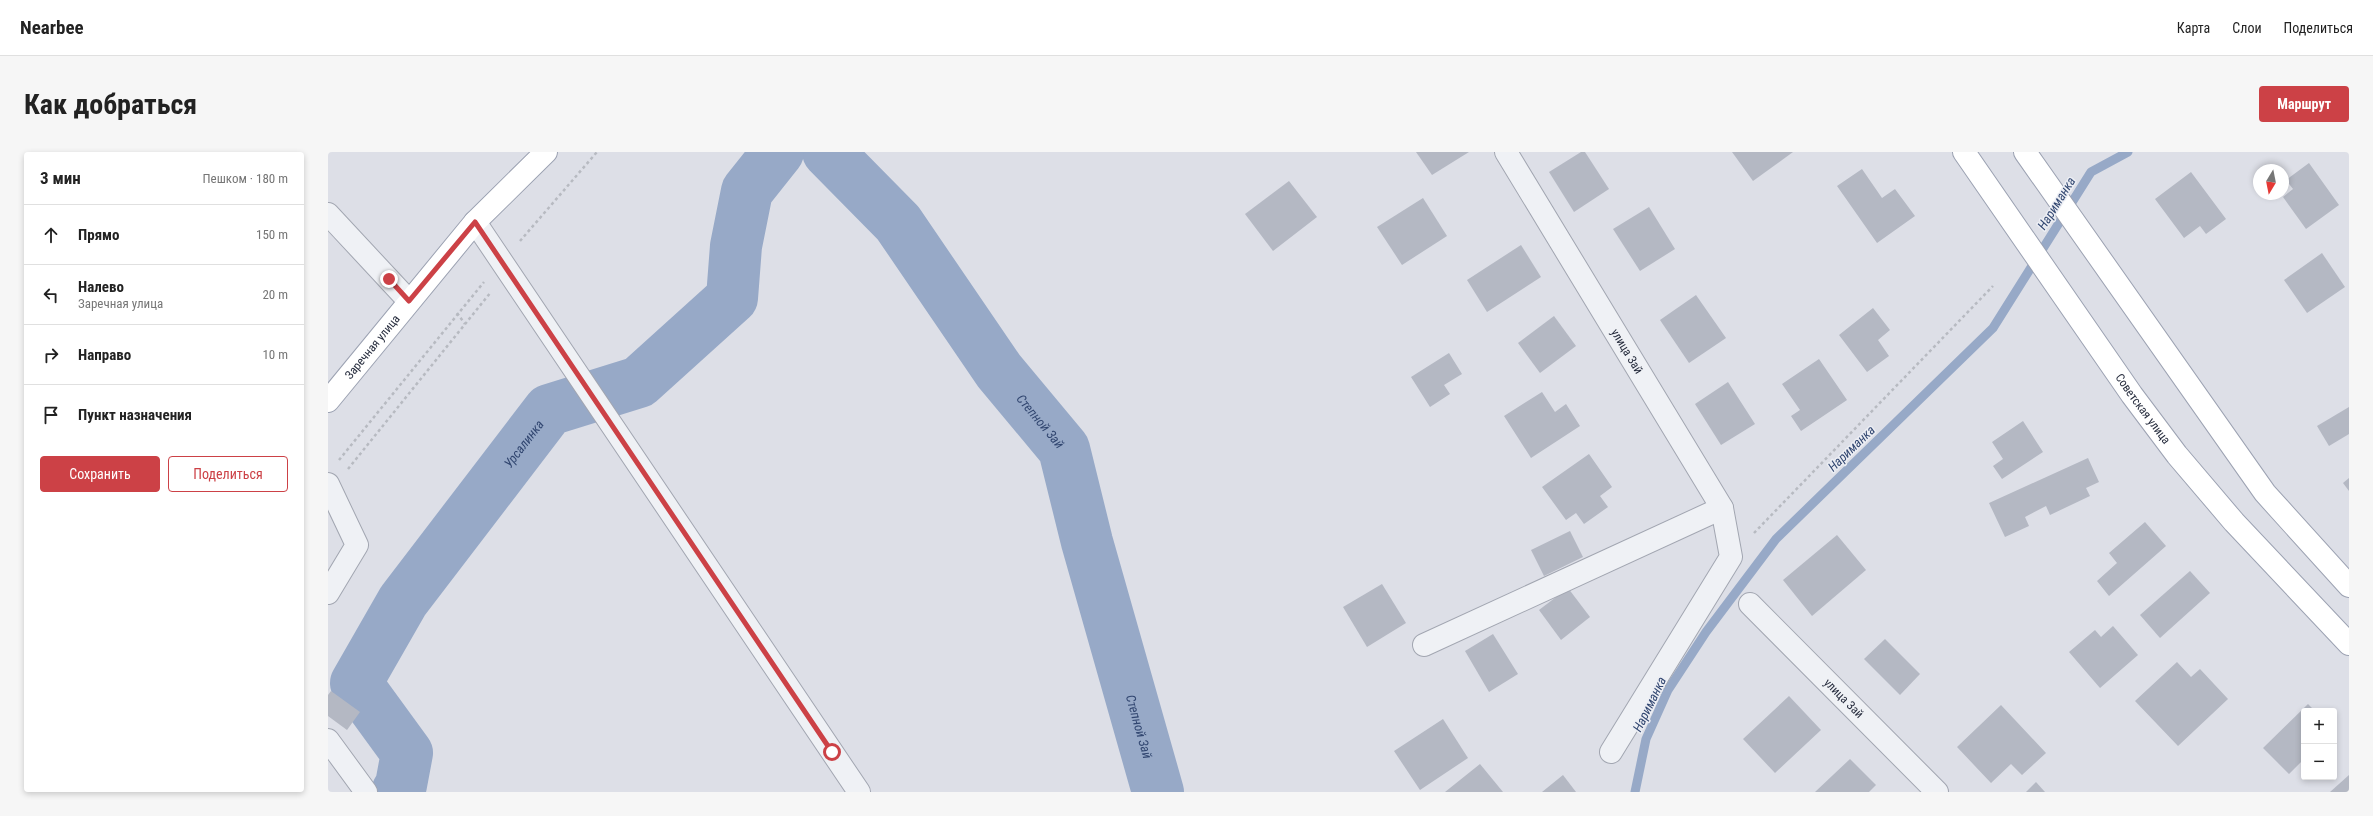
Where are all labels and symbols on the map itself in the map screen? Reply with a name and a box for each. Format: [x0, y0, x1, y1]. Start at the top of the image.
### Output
north arrow [2253, 164, 2289, 200]
water label: Нариманка [2034, 174, 2078, 232]
route end [380, 270, 398, 288]
street label: Заречная улица [342, 312, 403, 382]
street label: улица Зай [1608, 326, 1646, 376]
street label: Советская улица [2112, 371, 2173, 447]
water label: Степной Зай [1014, 391, 1067, 452]
water label: Урсалинка [501, 417, 547, 471]
water label: Нариманка [1825, 422, 1878, 474]
water label: Нариманка [1630, 674, 1669, 734]
street label: улица Зай [1821, 676, 1866, 721]
water label: Степной Зай [1123, 693, 1155, 761]
route start [823, 743, 841, 761]

